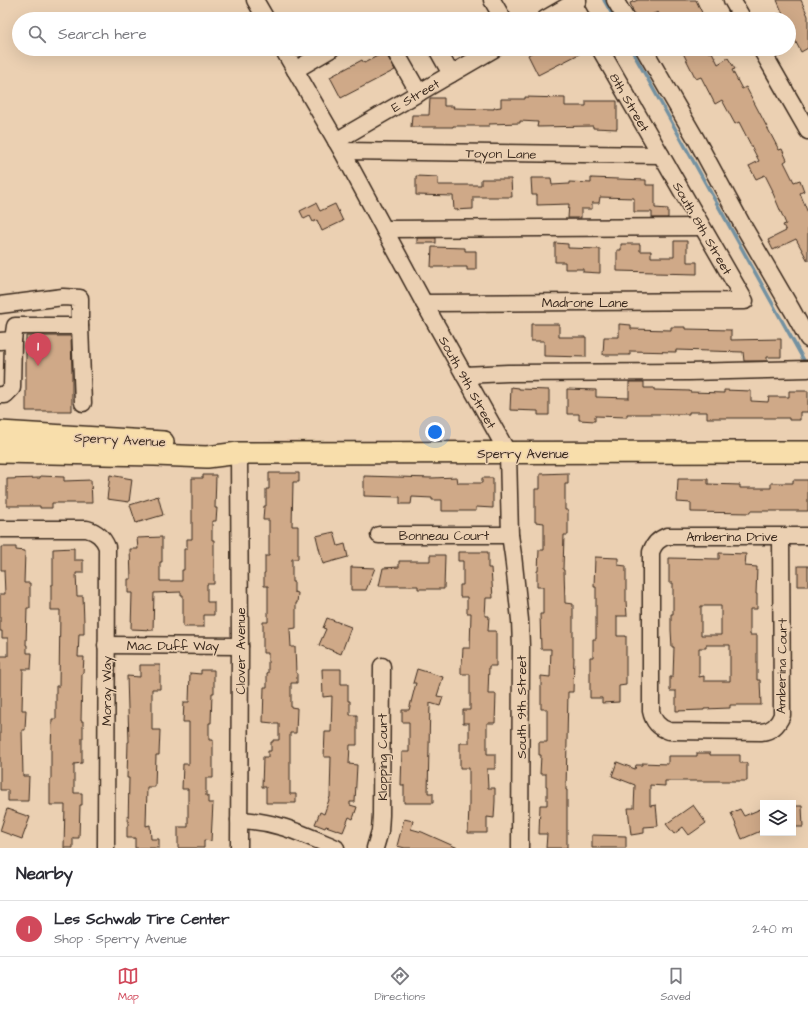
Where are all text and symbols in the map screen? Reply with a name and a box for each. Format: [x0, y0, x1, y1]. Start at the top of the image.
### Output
search box [12, 12, 796, 56]
icon: search [26, 23, 48, 45]
text: Search here [58, 24, 147, 45]
street label: 8th Street [605, 70, 654, 136]
street label: E Street [388, 74, 444, 117]
street label: Toyon Lane [465, 144, 536, 165]
street label: South 8th Street [668, 179, 736, 279]
street label: Madrone Lane [542, 294, 628, 312]
pin: 1 [25, 333, 51, 366]
street label: South 9th Street [434, 333, 500, 433]
your location [425, 422, 445, 442]
street label: Sperry Avenue [74, 429, 166, 452]
street label: Sperry Avenue [477, 445, 569, 464]
street label: Bonneau Court [399, 527, 490, 545]
street label: Amberina Drive [686, 528, 778, 546]
street label: Clover Avenue [232, 608, 250, 694]
street label: Amberina Court [772, 617, 792, 714]
street label: Mac Duff Way [127, 637, 219, 656]
street label: South 9th Street [513, 654, 531, 759]
street label: Moray Way [98, 656, 117, 726]
street label: Klopping Court [374, 712, 393, 801]
map controls [760, 800, 796, 836]
button: layers [760, 800, 796, 836]
text: Nearby [16, 862, 73, 886]
text: Les Schwab Tire Center [54, 909, 230, 930]
text: 1 [28, 920, 30, 938]
text: 240 m [752, 920, 792, 938]
text: Shop · Sperry Avenue [54, 930, 187, 948]
tab: Map [117, 965, 139, 1004]
tab: Directions [374, 965, 426, 1004]
tab: Saved [661, 965, 691, 1004]

